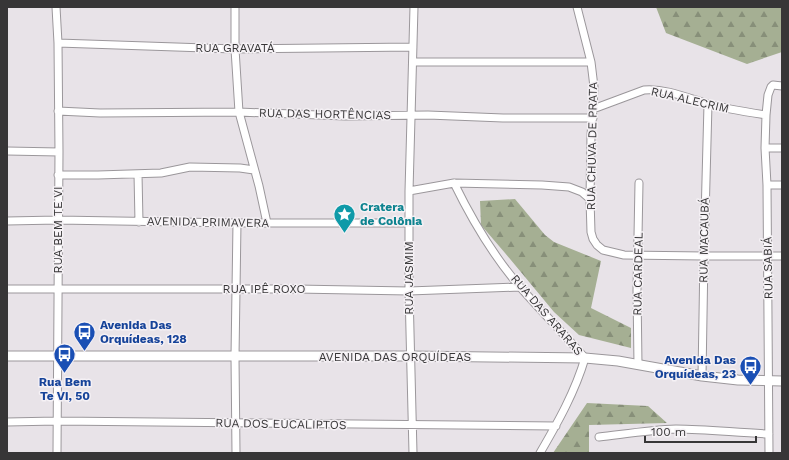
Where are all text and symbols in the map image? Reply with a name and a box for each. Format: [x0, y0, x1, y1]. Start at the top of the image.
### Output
street label: RUA GRAVATÁ [195, 41, 275, 55]
street label: RUA CHUVA DE PRATA [584, 82, 600, 210]
street label: RUA ALECRIM [650, 84, 730, 116]
street label: RUA DAS HORTÊNCIAS [259, 106, 391, 122]
street label: RUA BEM TE VI [51, 186, 65, 274]
street label: RUA MACAUBÁ [696, 197, 712, 283]
place label: Cratera de Colônia [360, 200, 422, 228]
place icon: Cratera de Colônia [332, 201, 358, 234]
street label: AVENIDA PRIMAVERA [147, 214, 269, 230]
street label: RUA CARDEAL [630, 232, 646, 316]
street label: RUA SABIÁ [760, 237, 776, 299]
street label: RUA JASMIM [402, 241, 416, 315]
street label: RUA DAS ARARAS [508, 272, 586, 358]
street label: RUA IPÊ ROXO [223, 282, 305, 296]
place label: Avenida Das Orquídeas, 128 [100, 318, 187, 346]
bus stop icon: Avenida Das Orquídeas, 128 [71, 319, 97, 352]
bus stop icon: Rua Bem Te Vi, 50 [52, 342, 78, 375]
street label: AVENIDA DAS ORQUÍDEAS [319, 350, 471, 364]
place label: Avenida Das Orquídeas, 23 [655, 353, 737, 381]
bus stop icon: Avenida Das Orquídeas, 23 [738, 354, 764, 387]
place label: Rua Bem Te Vi, 50 [39, 375, 91, 403]
street label: RUA DOS EUCALIPTOS [215, 416, 347, 432]
scale bar [645, 418, 756, 444]
text: 100 m [651, 425, 686, 439]

